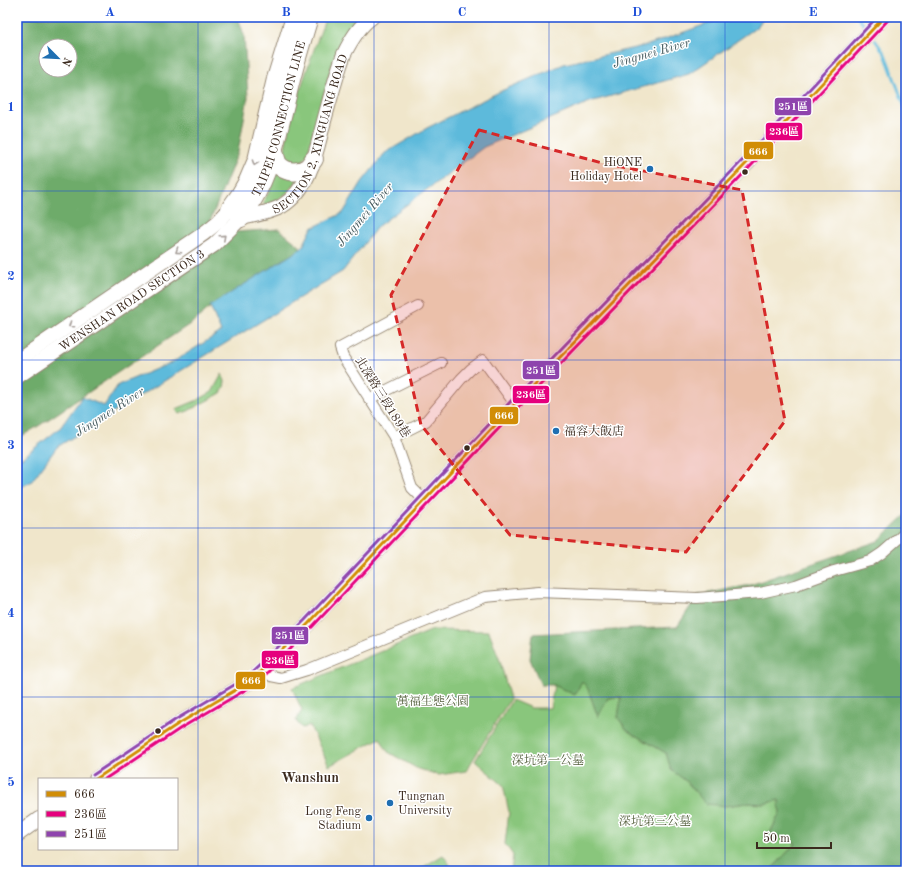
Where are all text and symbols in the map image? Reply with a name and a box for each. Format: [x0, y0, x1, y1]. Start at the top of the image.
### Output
text: A [105, 6, 115, 19]
text: B [281, 6, 291, 19]
text: C [458, 6, 466, 19]
text: D [632, 6, 642, 19]
text: E [809, 6, 818, 19]
water label: Jingmei River [611, 36, 692, 71]
north arrow [38, 38, 78, 78]
street label: TAIPEI CONNECTION LINE [251, 40, 308, 199]
street label: SECTION 2, XINGUANG ROAD [271, 53, 350, 217]
text: N [59, 55, 72, 68]
line badge: 251區 [774, 97, 812, 116]
text: 251區 [778, 100, 808, 113]
text: 1 [7, 101, 15, 114]
line badge: 236區 [765, 122, 803, 141]
text: 236區 [769, 125, 799, 138]
line badge: 666 [743, 141, 774, 160]
text: 666 [748, 147, 768, 158]
place label: HiONE Holiday Hotel [570, 157, 642, 183]
one-way arrow [252, 160, 260, 167]
marker: HiONE Holiday Hotel [645, 164, 655, 174]
unlabelled marker [740, 167, 750, 177]
water label: Jingmei River [334, 180, 396, 249]
one-way arrow [218, 234, 226, 241]
one-way arrow [176, 246, 183, 253]
street label: WENSHAN ROAD SECTION 3 [57, 248, 207, 354]
text: 2 [7, 270, 15, 283]
one-way arrow [69, 320, 76, 327]
street label: 北深路三段189巷 [352, 354, 414, 440]
line badge: 251區 [522, 360, 560, 380]
text: 251區 [526, 364, 556, 377]
water label: Jingmei River [73, 385, 147, 439]
line badge: 236區 [512, 385, 550, 404]
text: 236區 [516, 388, 546, 401]
line badge: 666 [489, 406, 519, 425]
text: 666 [494, 411, 514, 422]
place label: 福容大飯店 [564, 424, 624, 438]
marker: 福容大飯店 [551, 426, 561, 436]
text: 3 [7, 439, 15, 452]
unlabelled marker [462, 443, 472, 453]
text: 4 [7, 607, 15, 620]
line badge: 251區 [271, 626, 309, 645]
text: 251區 [275, 629, 305, 642]
line badge: 236區 [261, 650, 299, 669]
text: 236區 [265, 654, 295, 667]
line badge: 666 [235, 671, 266, 690]
text: 666 [241, 676, 261, 687]
park label: 萬福生態公園 [397, 694, 469, 708]
unlabelled marker [153, 726, 163, 736]
park label: 深坑第一公墓 [512, 753, 584, 767]
district label: Wanshun [281, 771, 339, 785]
text: 5 [7, 776, 15, 789]
legend [38, 778, 178, 850]
text: 666 [74, 789, 95, 801]
place label: Tungnan University [398, 791, 453, 817]
marker: Tungnan University [385, 798, 395, 808]
place label: Long Feng Stadium [305, 806, 362, 832]
text: 236區 [74, 808, 107, 821]
marker: Long Feng Stadium [364, 813, 374, 823]
park label: 深坑第三公墓 [619, 814, 691, 828]
scale bar [757, 824, 831, 850]
text: 251區 [74, 828, 107, 841]
text: 50 m [763, 832, 790, 845]

